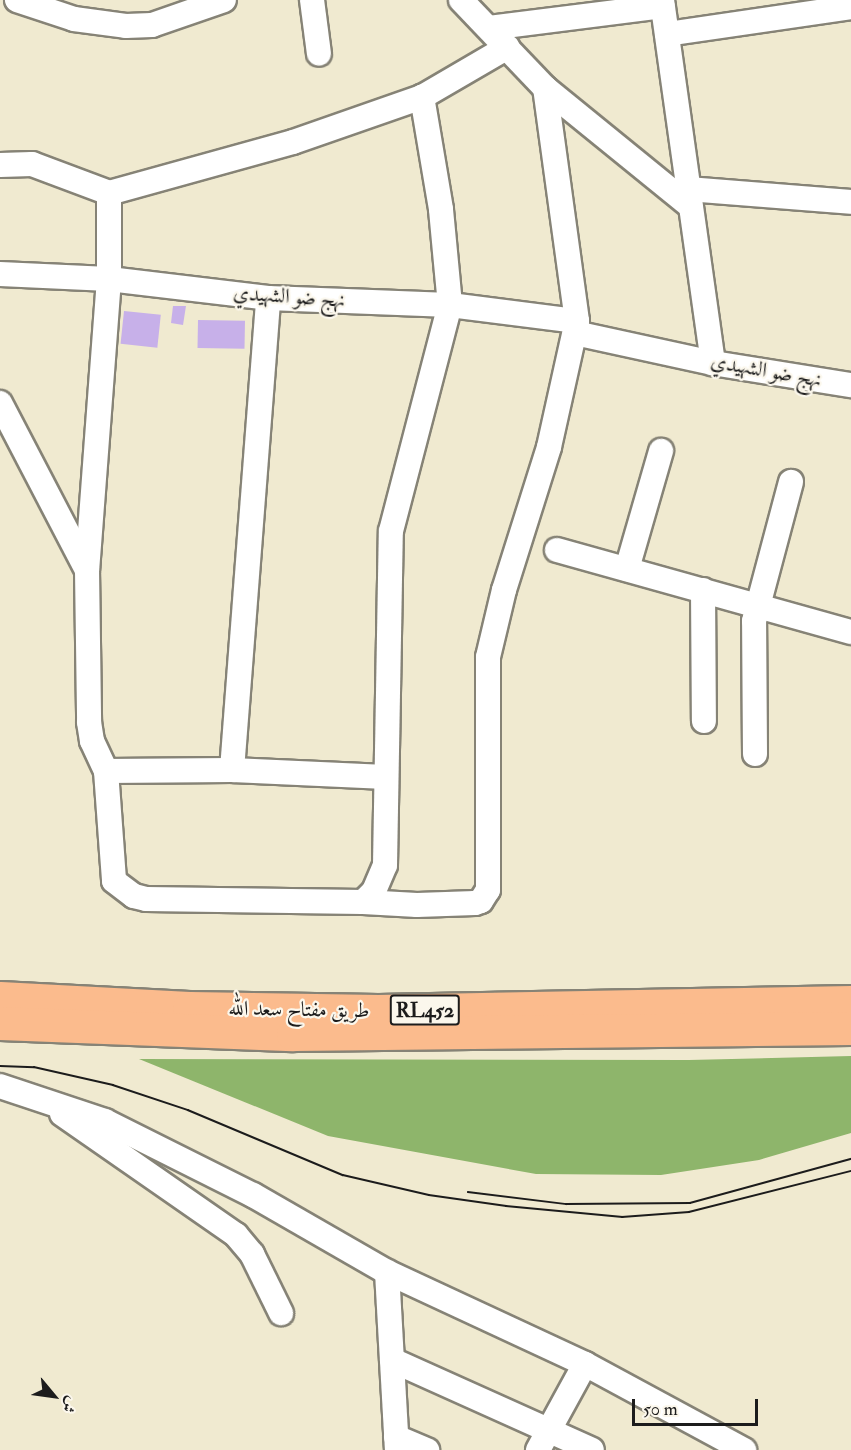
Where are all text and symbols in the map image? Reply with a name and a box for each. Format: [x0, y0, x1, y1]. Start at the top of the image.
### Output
street label: نهج ضو الشهيدي [232, 281, 346, 313]
street label: نهج ضو الشهيدي [709, 349, 823, 393]
road number: RL452 [389, 993, 461, 1027]
street label: طريق مفتاح سعد الله [228, 996, 370, 1024]
north arrow [24, 1366, 84, 1426]
scale bar [635, 1387, 761, 1425]
text: ش [57, 1393, 82, 1417]
text: 50 m [643, 1398, 678, 1421]

